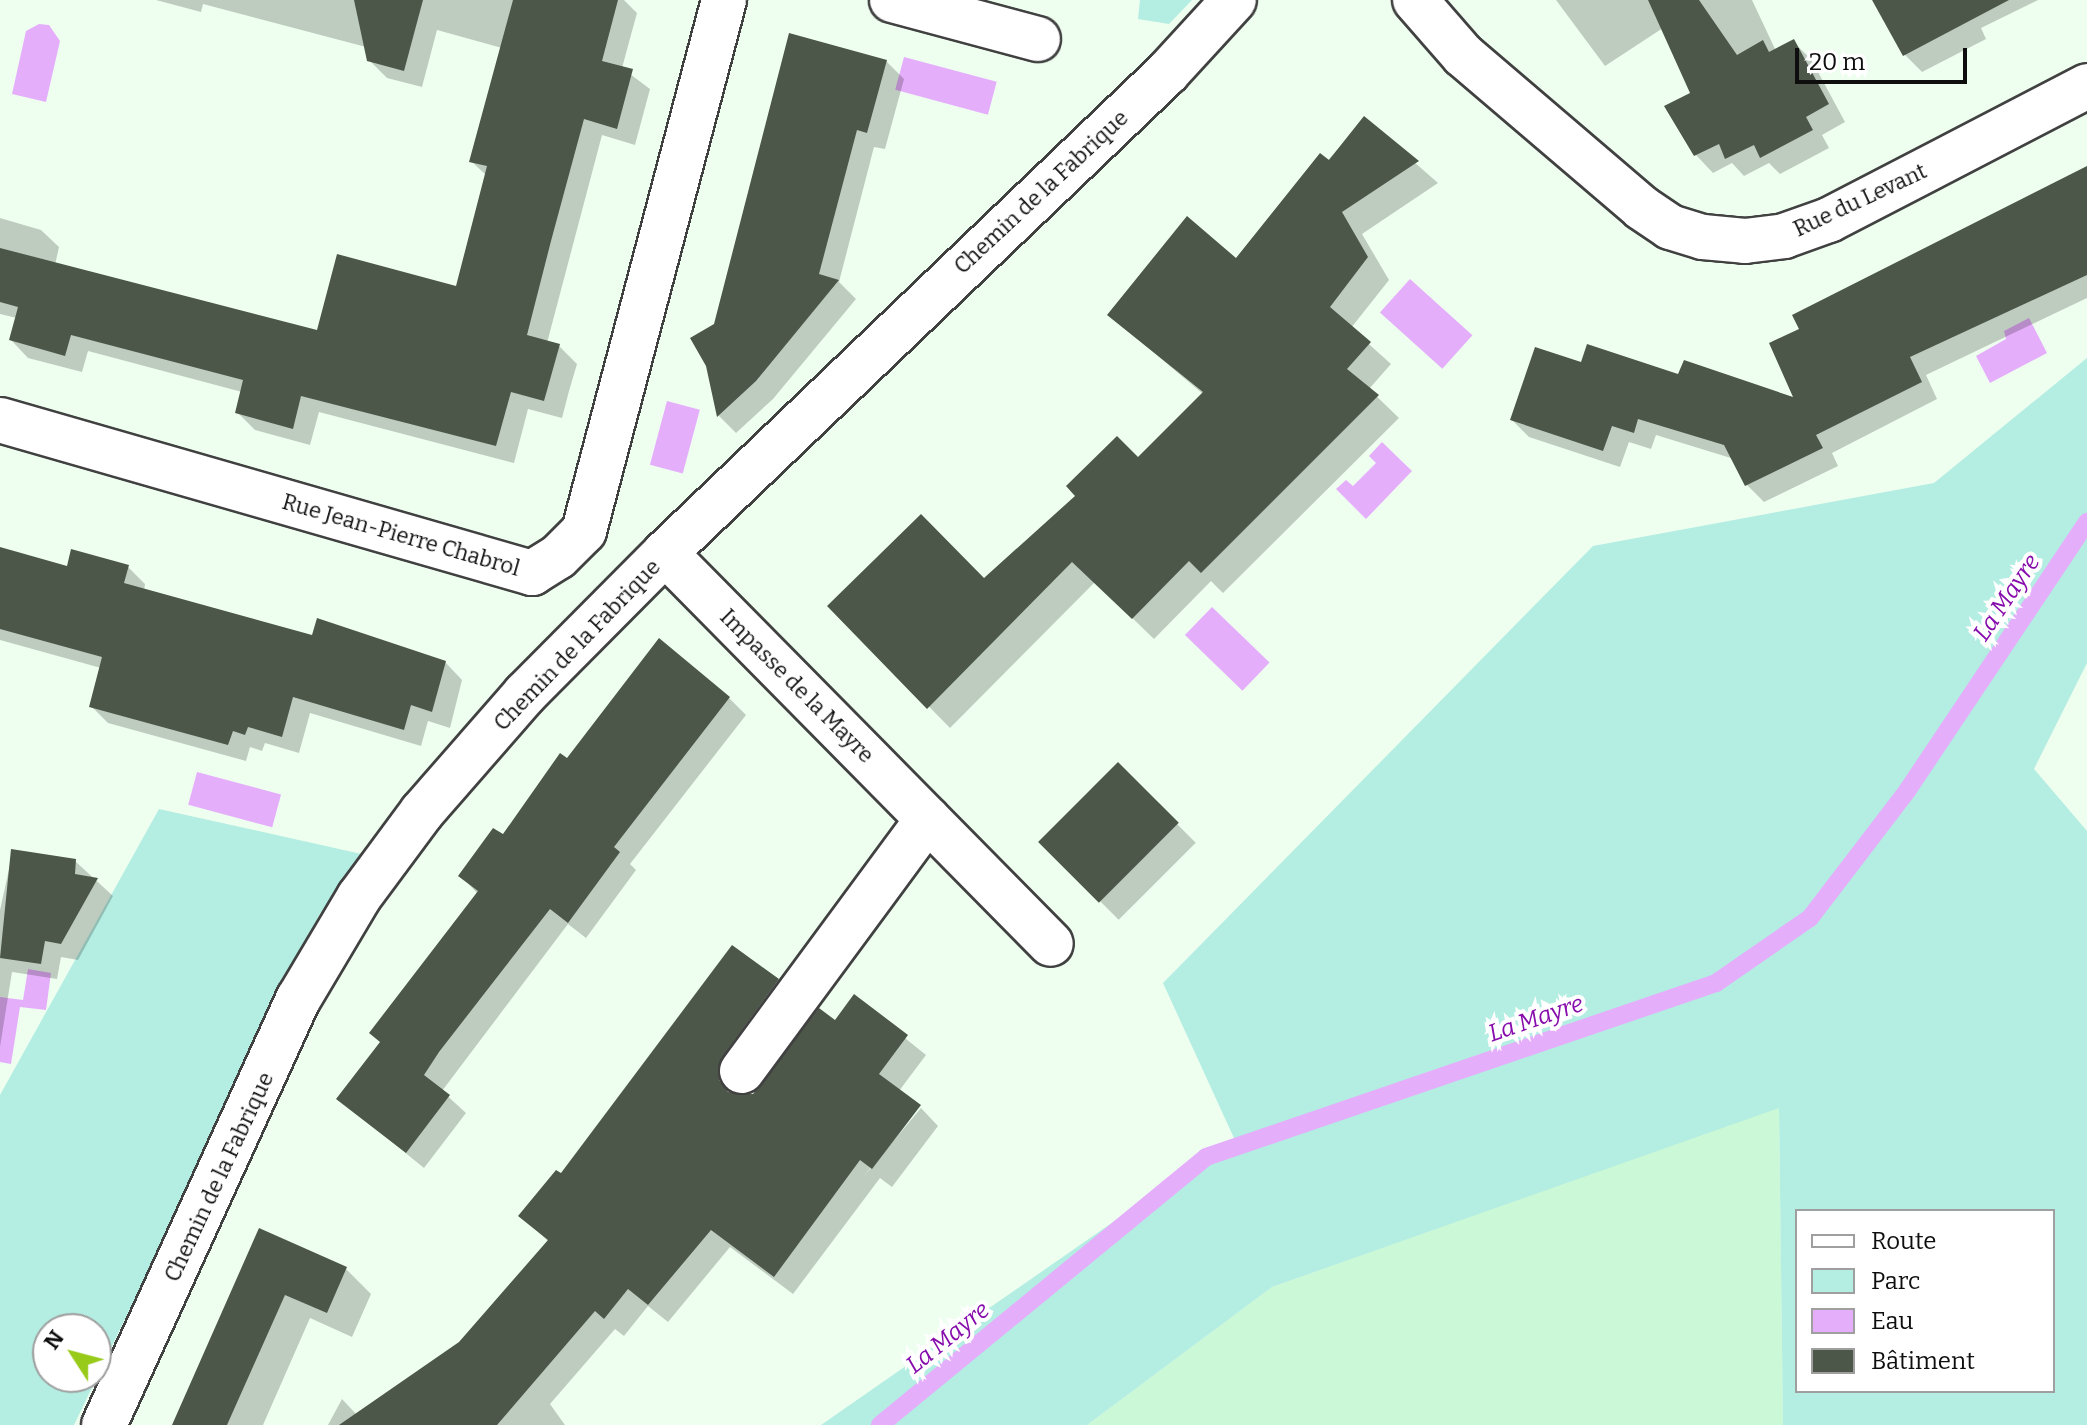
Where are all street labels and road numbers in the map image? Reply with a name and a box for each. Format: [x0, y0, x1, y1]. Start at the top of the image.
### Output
street label: Chemin de la Fabrique [949, 105, 1133, 279]
street label: Rue du Levant [1789, 158, 1931, 242]
street label: Rue Jean-Pierre Chabrol [279, 488, 523, 582]
street label: Chemin de la Fabrique [488, 554, 666, 736]
street label: Impasse de la Mayre [715, 604, 879, 768]
street label: Chemin de la Fabrique [159, 1068, 279, 1286]

